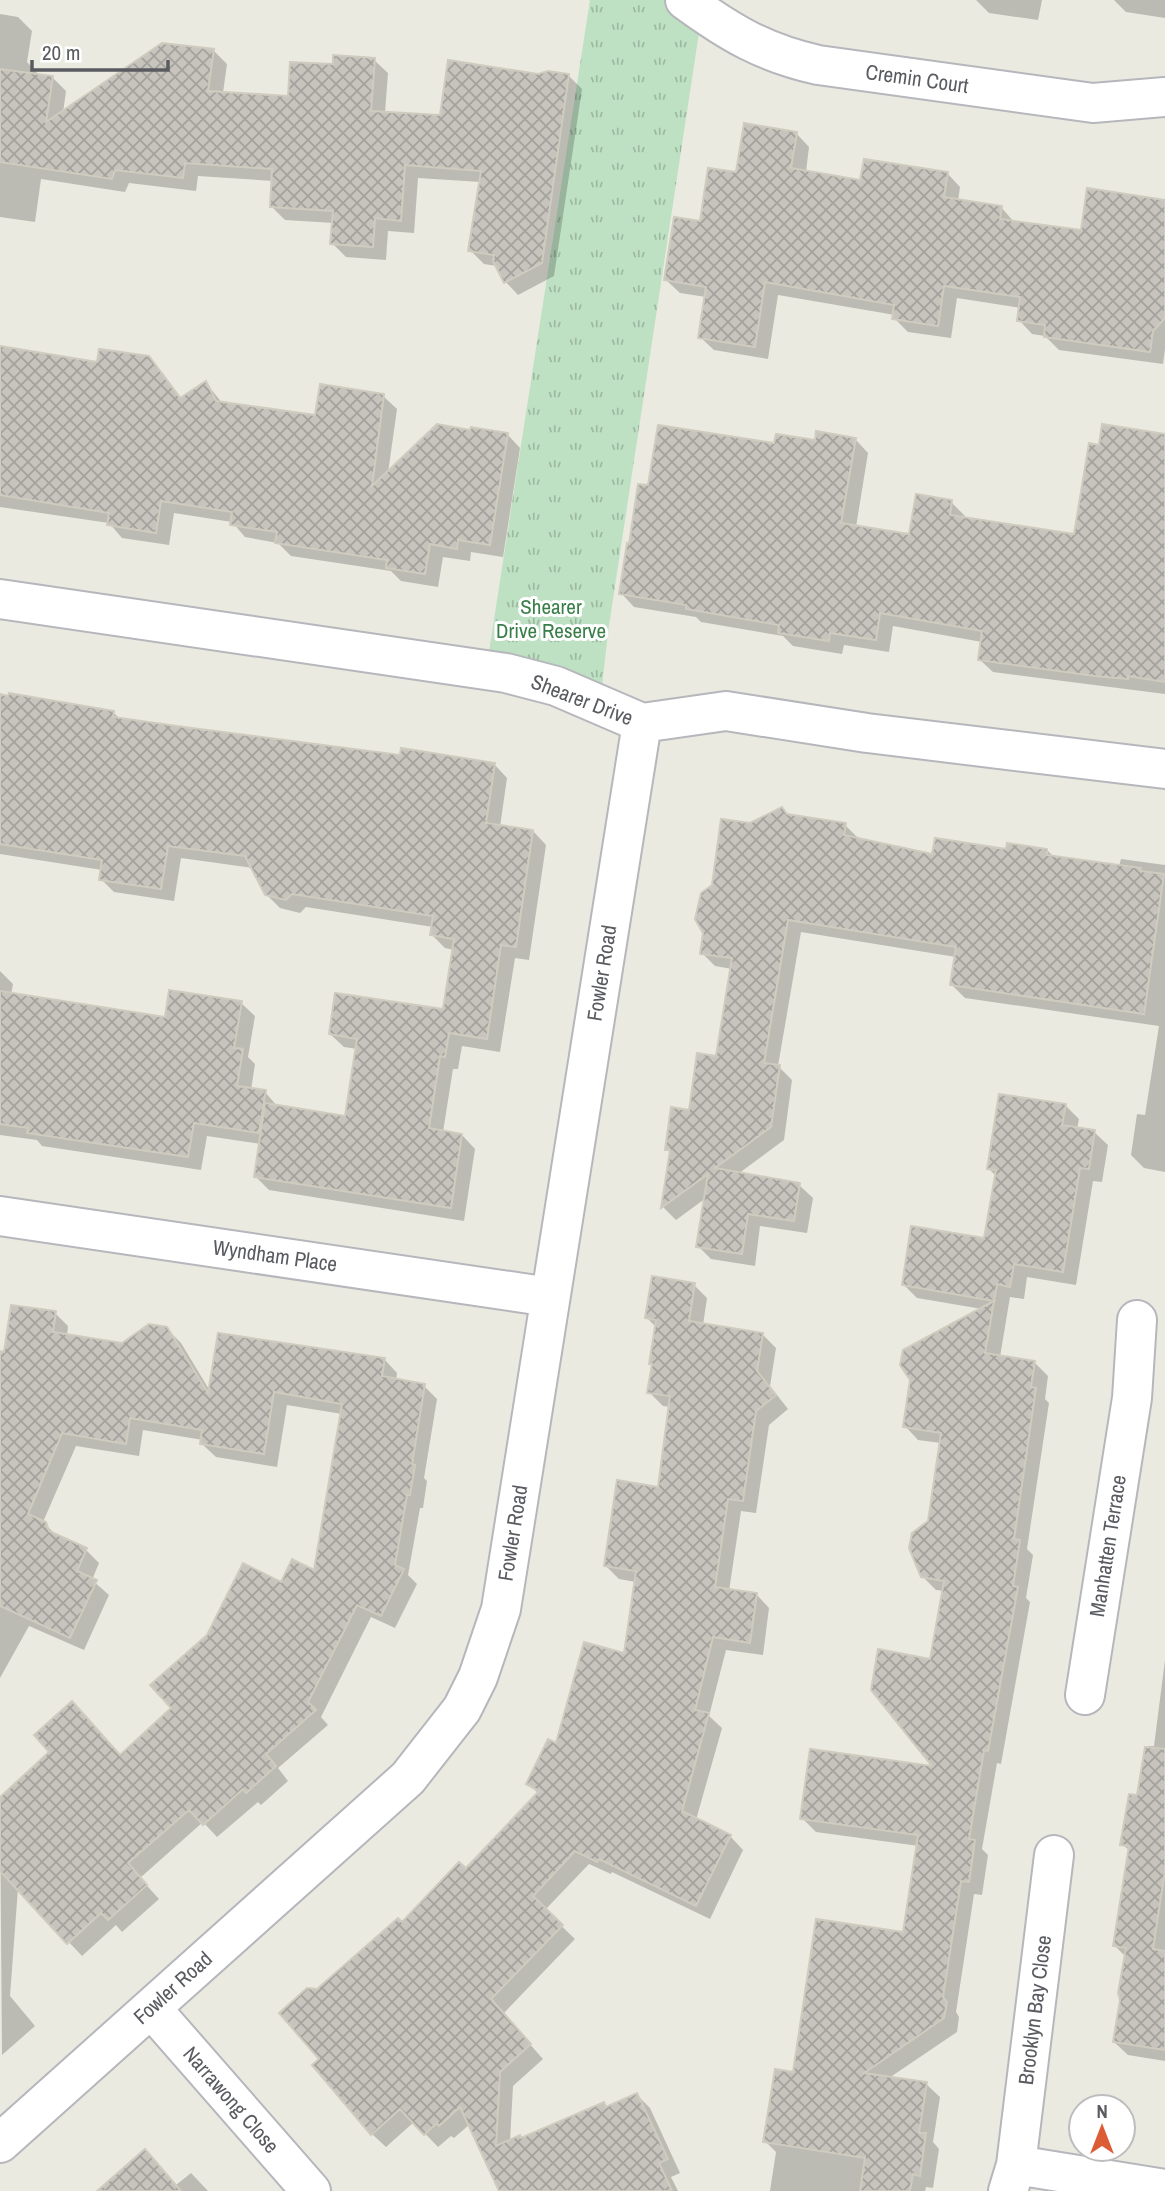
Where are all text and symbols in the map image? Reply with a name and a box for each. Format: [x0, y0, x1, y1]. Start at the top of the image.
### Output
scale bar [32, 28, 168, 72]
text: 20 m [42, 38, 80, 67]
street label: Cremin Court [864, 57, 970, 100]
park label: Shearer Drive Reserve [496, 592, 606, 645]
street label: Shearer Drive [527, 667, 637, 732]
street label: Fowler Road [580, 923, 623, 1023]
street label: Wyndham Place [211, 1232, 339, 1279]
street label: Manhatten Terrace [1082, 1473, 1133, 1619]
street label: Fowler Road [491, 1483, 534, 1583]
street label: Brooklyn Bay Close [1011, 1934, 1058, 2086]
street label: Fowler Road [127, 1944, 218, 2031]
street label: Narrawong Close [177, 2040, 286, 2159]
north arrow [1067, 2093, 1137, 2163]
text: N [1096, 2098, 1108, 2124]

